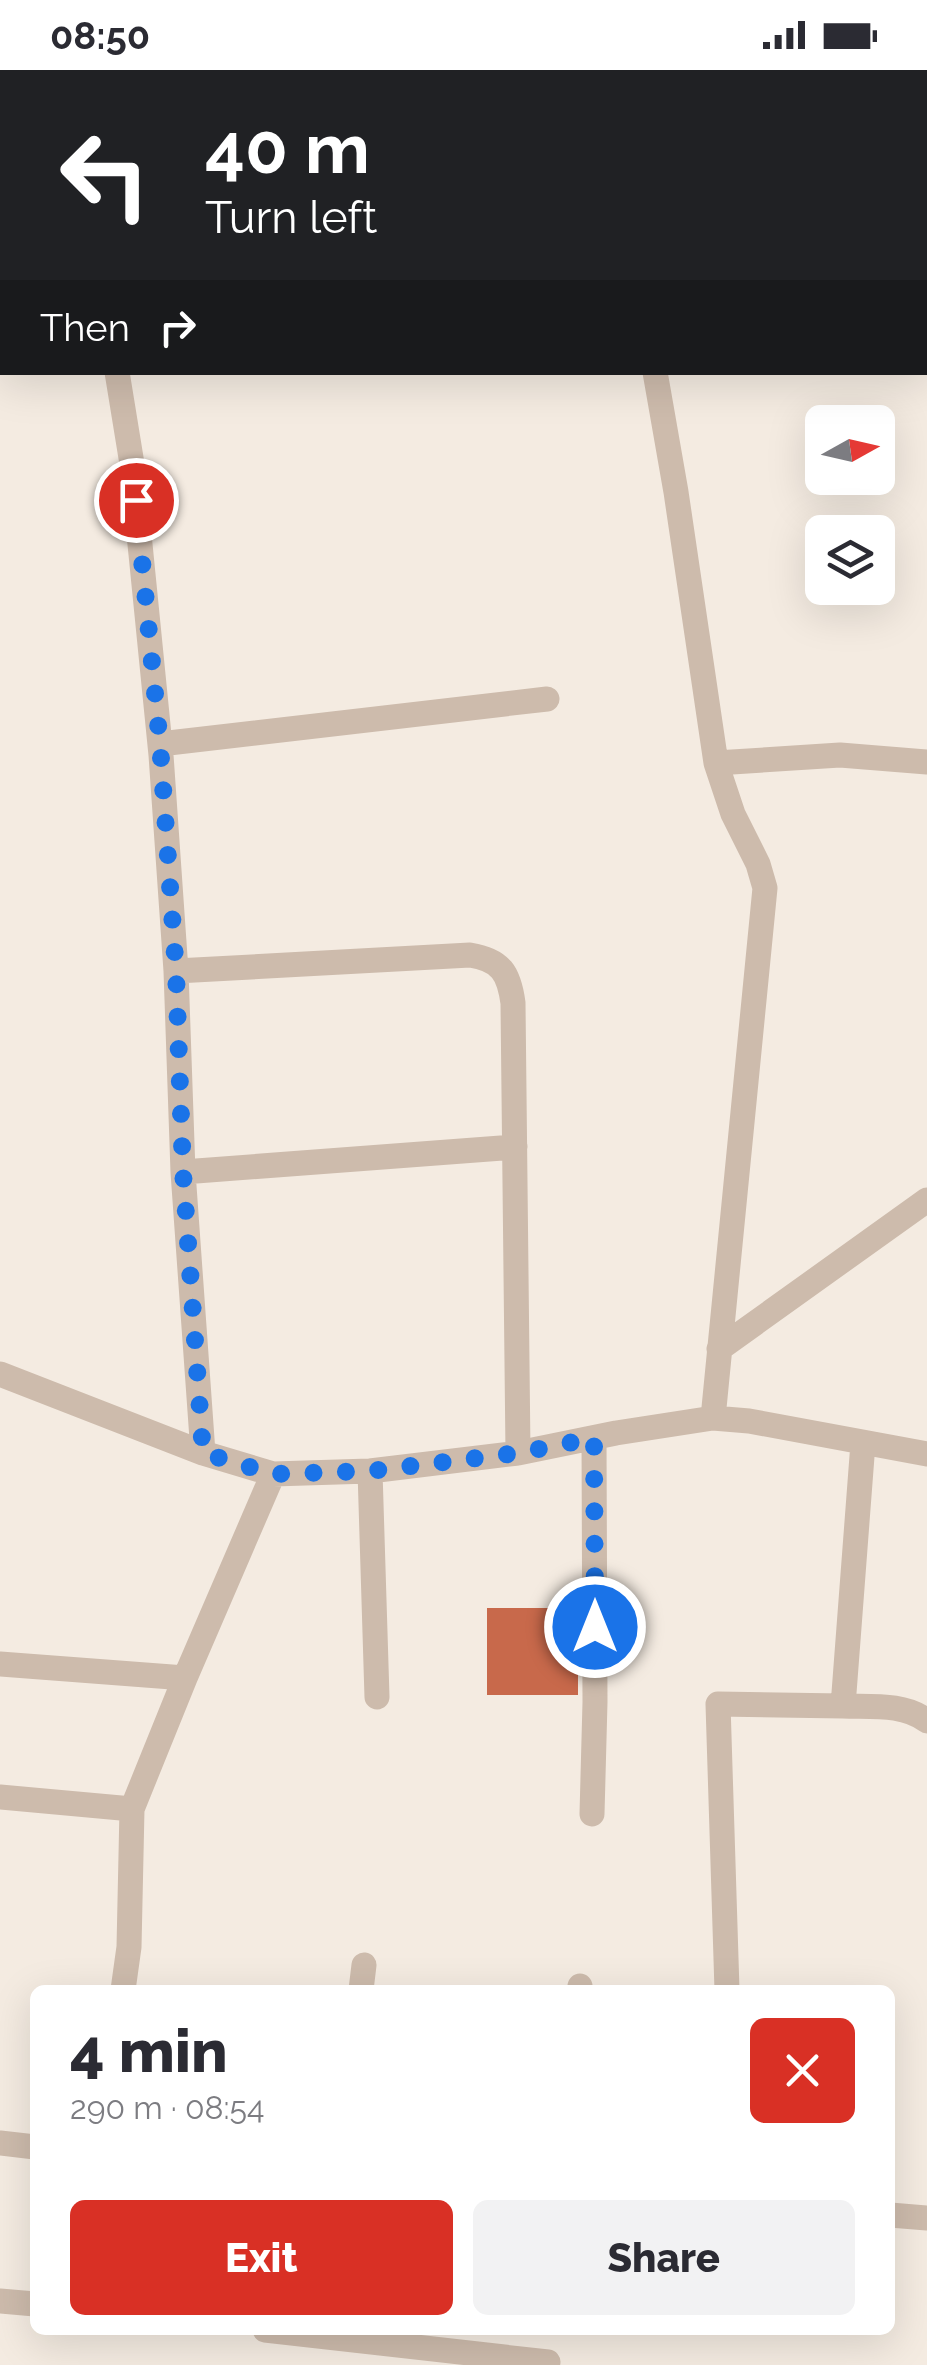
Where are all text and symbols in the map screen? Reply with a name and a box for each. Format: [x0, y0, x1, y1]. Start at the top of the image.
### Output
text: 08:50 [50, 13, 150, 58]
text: 40 m [205, 107, 370, 189]
icon: left [40, 110, 170, 240]
text: Turn left [205, 191, 377, 244]
icon: right [150, 300, 205, 355]
text: Then [40, 305, 130, 350]
north arrow [805, 405, 895, 495]
map controls [805, 405, 895, 605]
pin [94, 458, 179, 543]
icon: arrive [109, 473, 164, 528]
button: layers [805, 515, 895, 605]
position arrow [543, 1575, 647, 1679]
text: 4 min [70, 2016, 228, 2086]
button: close [750, 2018, 855, 2123]
text: 290 m · 08:54 [70, 2089, 264, 2126]
button: Exit [70, 2200, 453, 2315]
button: Share [473, 2200, 855, 2315]

